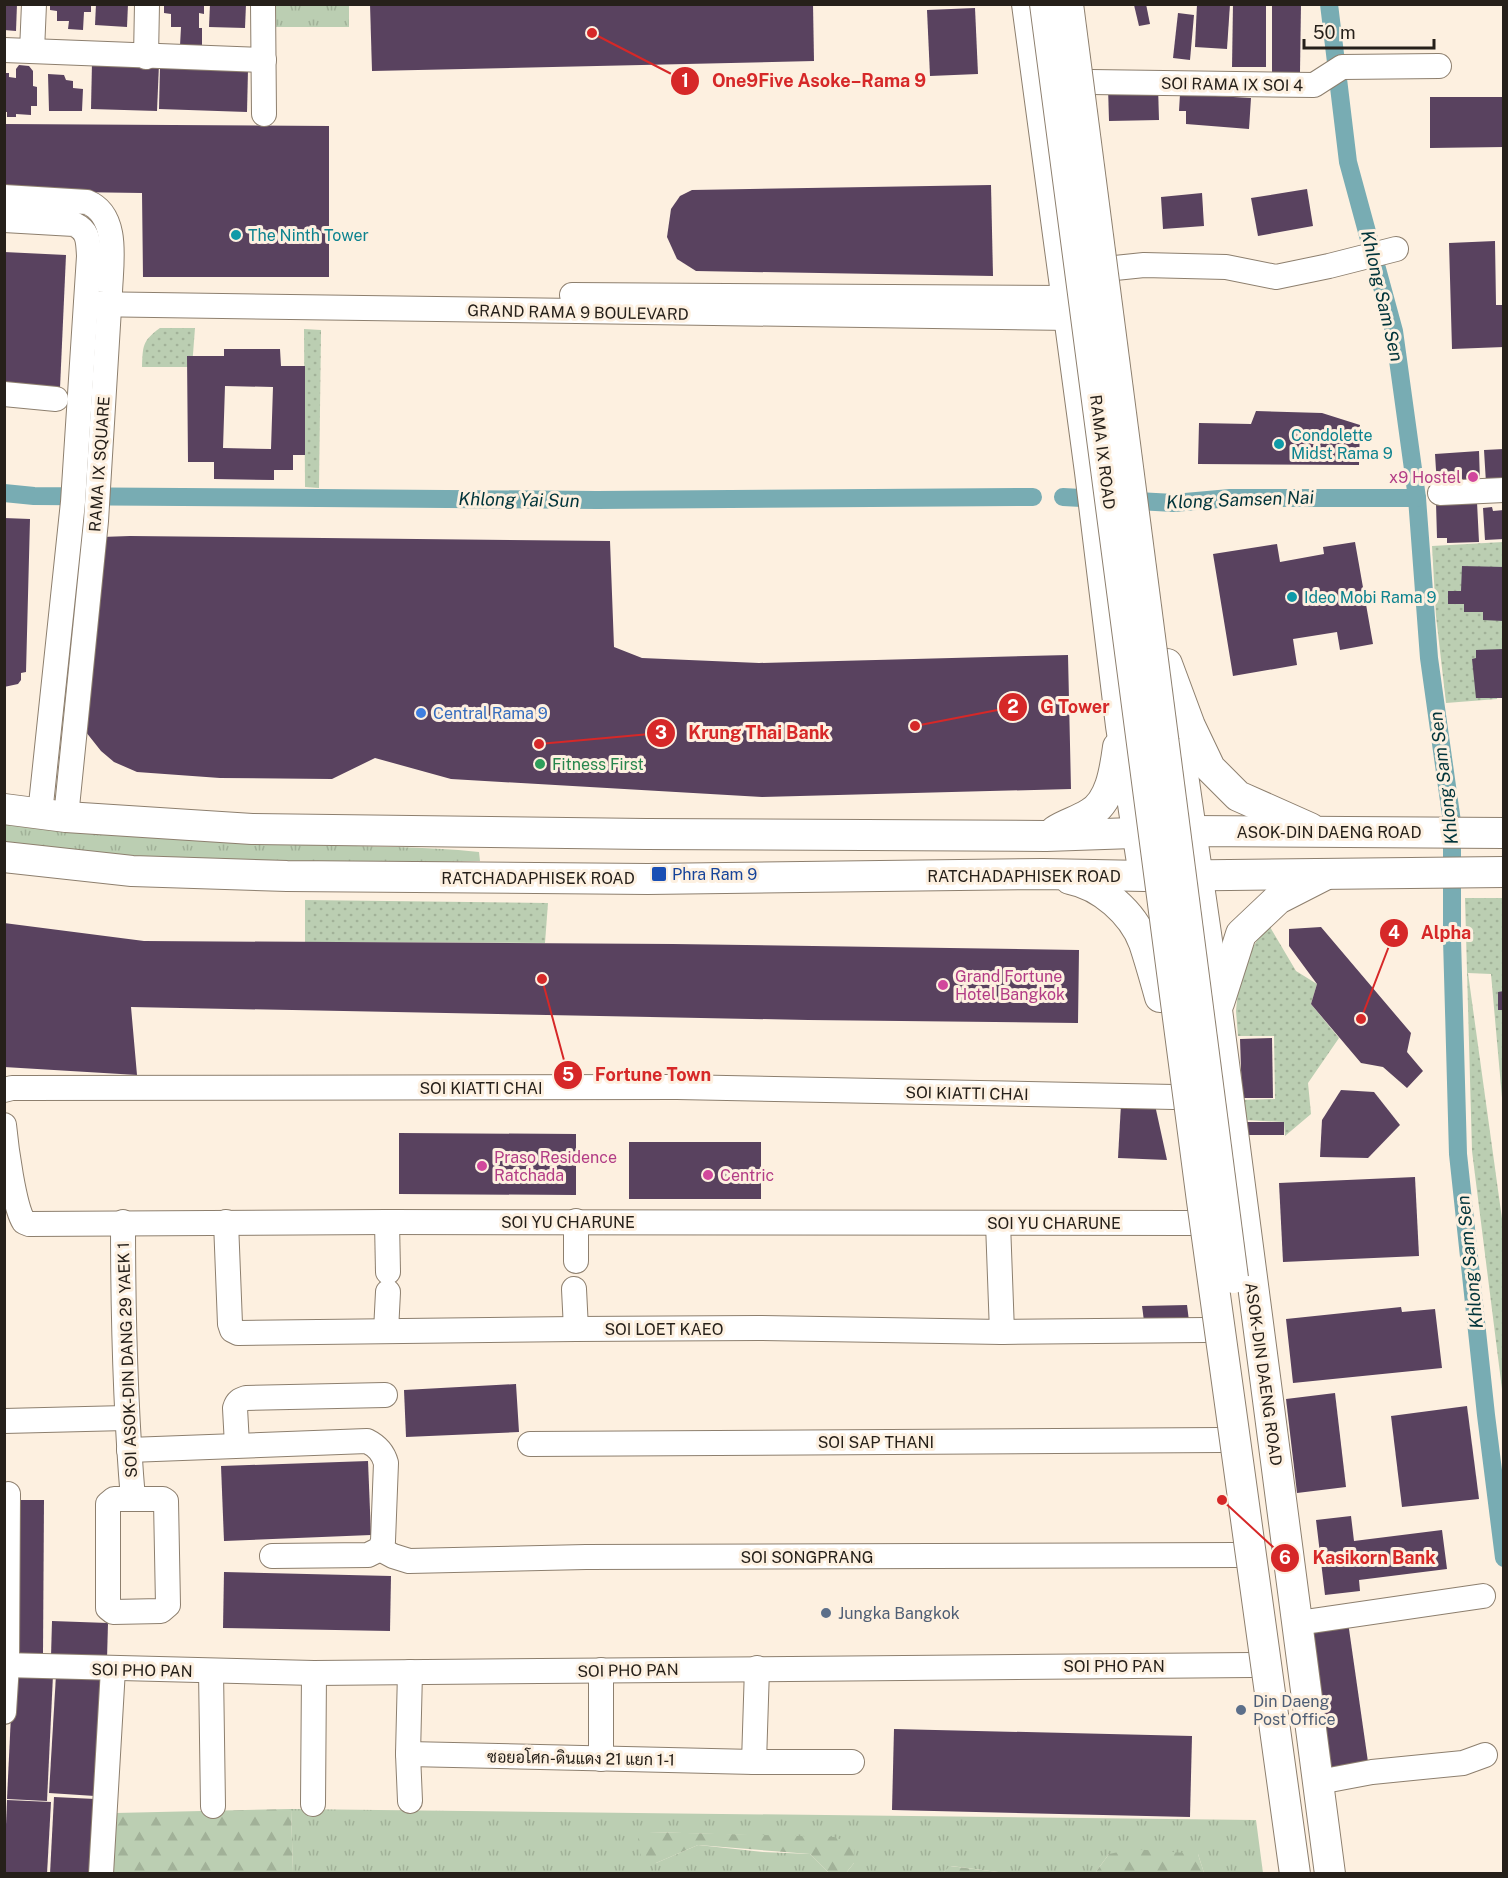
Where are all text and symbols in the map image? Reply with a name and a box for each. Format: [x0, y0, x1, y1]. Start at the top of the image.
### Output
scale bar [1304, 12, 1434, 50]
text: 50 m [1313, 22, 1356, 43]
callout: One9Five Asoke–Rama 9 [670, 63, 938, 99]
text: 1 [681, 70, 689, 91]
text: One9Five Asoke–Rama 9 [712, 70, 926, 91]
street label: SOI RAMA IX SOI 4 [1161, 74, 1303, 95]
place label: The Ninth Tower [248, 226, 369, 245]
marker: The Ninth Tower [229, 228, 243, 242]
water label: Khlong Sam Sen [1357, 228, 1408, 364]
street label: GRAND RAMA 9 BOULEVARD [467, 301, 689, 324]
street label: RAMA IX ROAD [1086, 394, 1119, 510]
street label: RAMA IX SQUARE [85, 395, 114, 533]
place label: Condolette Midst Rama 9 [1291, 426, 1393, 463]
marker: Condolette Midst Rama 9 [1272, 437, 1286, 451]
place label: x9 Hostel [1389, 468, 1461, 487]
marker: x9 Hostel [1466, 470, 1480, 484]
water label: Klong Samsen Nai [1166, 486, 1315, 513]
water label: Khlong Yai Sun [458, 488, 580, 511]
place label: Ideo Mobi Rama 9 [1304, 588, 1436, 607]
marker: Ideo Mobi Rama 9 [1285, 590, 1299, 604]
callout: G Tower [998, 689, 1122, 725]
text: 2 [1007, 696, 1019, 717]
text: G Tower [1040, 696, 1110, 717]
place label: Central Rama 9 [433, 704, 548, 723]
marker: Central Rama 9 [414, 706, 428, 720]
water label: Khlong Sam Sen [1425, 710, 1462, 846]
callout: Krung Thai Bank [646, 715, 841, 751]
text: 3 [655, 722, 667, 743]
text: Krung Thai Bank [688, 722, 830, 743]
place label: Fitness First [552, 755, 644, 774]
marker: Fitness First [533, 757, 547, 771]
street label: ASOK-DIN DAENG ROAD [1237, 823, 1422, 842]
marker: Phra Ram 9 [650, 865, 668, 883]
place label: Phra Ram 9 [672, 865, 757, 884]
street label: RATCHADAPHISEK ROAD [927, 867, 1121, 886]
street label: RATCHADAPHISEK ROAD [441, 869, 635, 888]
callout: Alpha [1379, 915, 1483, 951]
text: 4 [1388, 922, 1400, 943]
text: Alpha [1421, 922, 1471, 943]
place label: Grand Fortune Hotel Bangkok [955, 967, 1065, 1004]
marker: Grand Fortune Hotel Bangkok [936, 978, 950, 992]
callout: Fortune Town [553, 1057, 723, 1093]
text: 5 [562, 1064, 574, 1085]
text: Fortune Town [595, 1064, 711, 1085]
street label: SOI KIATTI CHAI [419, 1079, 543, 1098]
street label: SOI KIATTI CHAI [905, 1083, 1029, 1104]
place label: Praso Residence Ratchada [494, 1148, 617, 1185]
marker: Praso Residence Ratchada [475, 1159, 489, 1173]
place label: Centric [720, 1166, 774, 1185]
marker: Centric [701, 1168, 715, 1182]
water label: Khlong Sam Sen [1452, 1194, 1487, 1330]
street label: SOI YU CHARUNE [501, 1213, 635, 1232]
street label: SOI YU CHARUNE [987, 1214, 1121, 1233]
street label: SOI ASOK-DIN DANG 29 YAEK 1 [114, 1242, 141, 1478]
street label: ASOK-DIN DAENG ROAD [1241, 1281, 1286, 1467]
street label: SOI LOET KAEO [604, 1320, 724, 1339]
street label: SOI SAP THANI [818, 1433, 934, 1452]
callout: Kasikorn Bank [1270, 1540, 1447, 1576]
text: 6 [1279, 1547, 1291, 1568]
text: Kasikorn Bank [1312, 1547, 1436, 1568]
street label: SOI SONGPRANG [741, 1548, 873, 1567]
place label: Jungka Bangkok [838, 1604, 960, 1623]
marker: Jungka Bangkok [819, 1606, 833, 1620]
street label: SOI PHO PAN [1063, 1657, 1165, 1676]
street label: SOI PHO PAN [91, 1660, 193, 1681]
street label: SOI PHO PAN [577, 1660, 679, 1681]
place label: Din Daeng Post Office [1253, 1692, 1336, 1729]
marker: Din Daeng Post Office [1234, 1703, 1248, 1717]
street label: ซอยอโศก-ดินแดง 21 แยก 1-1 [487, 1745, 675, 1770]

